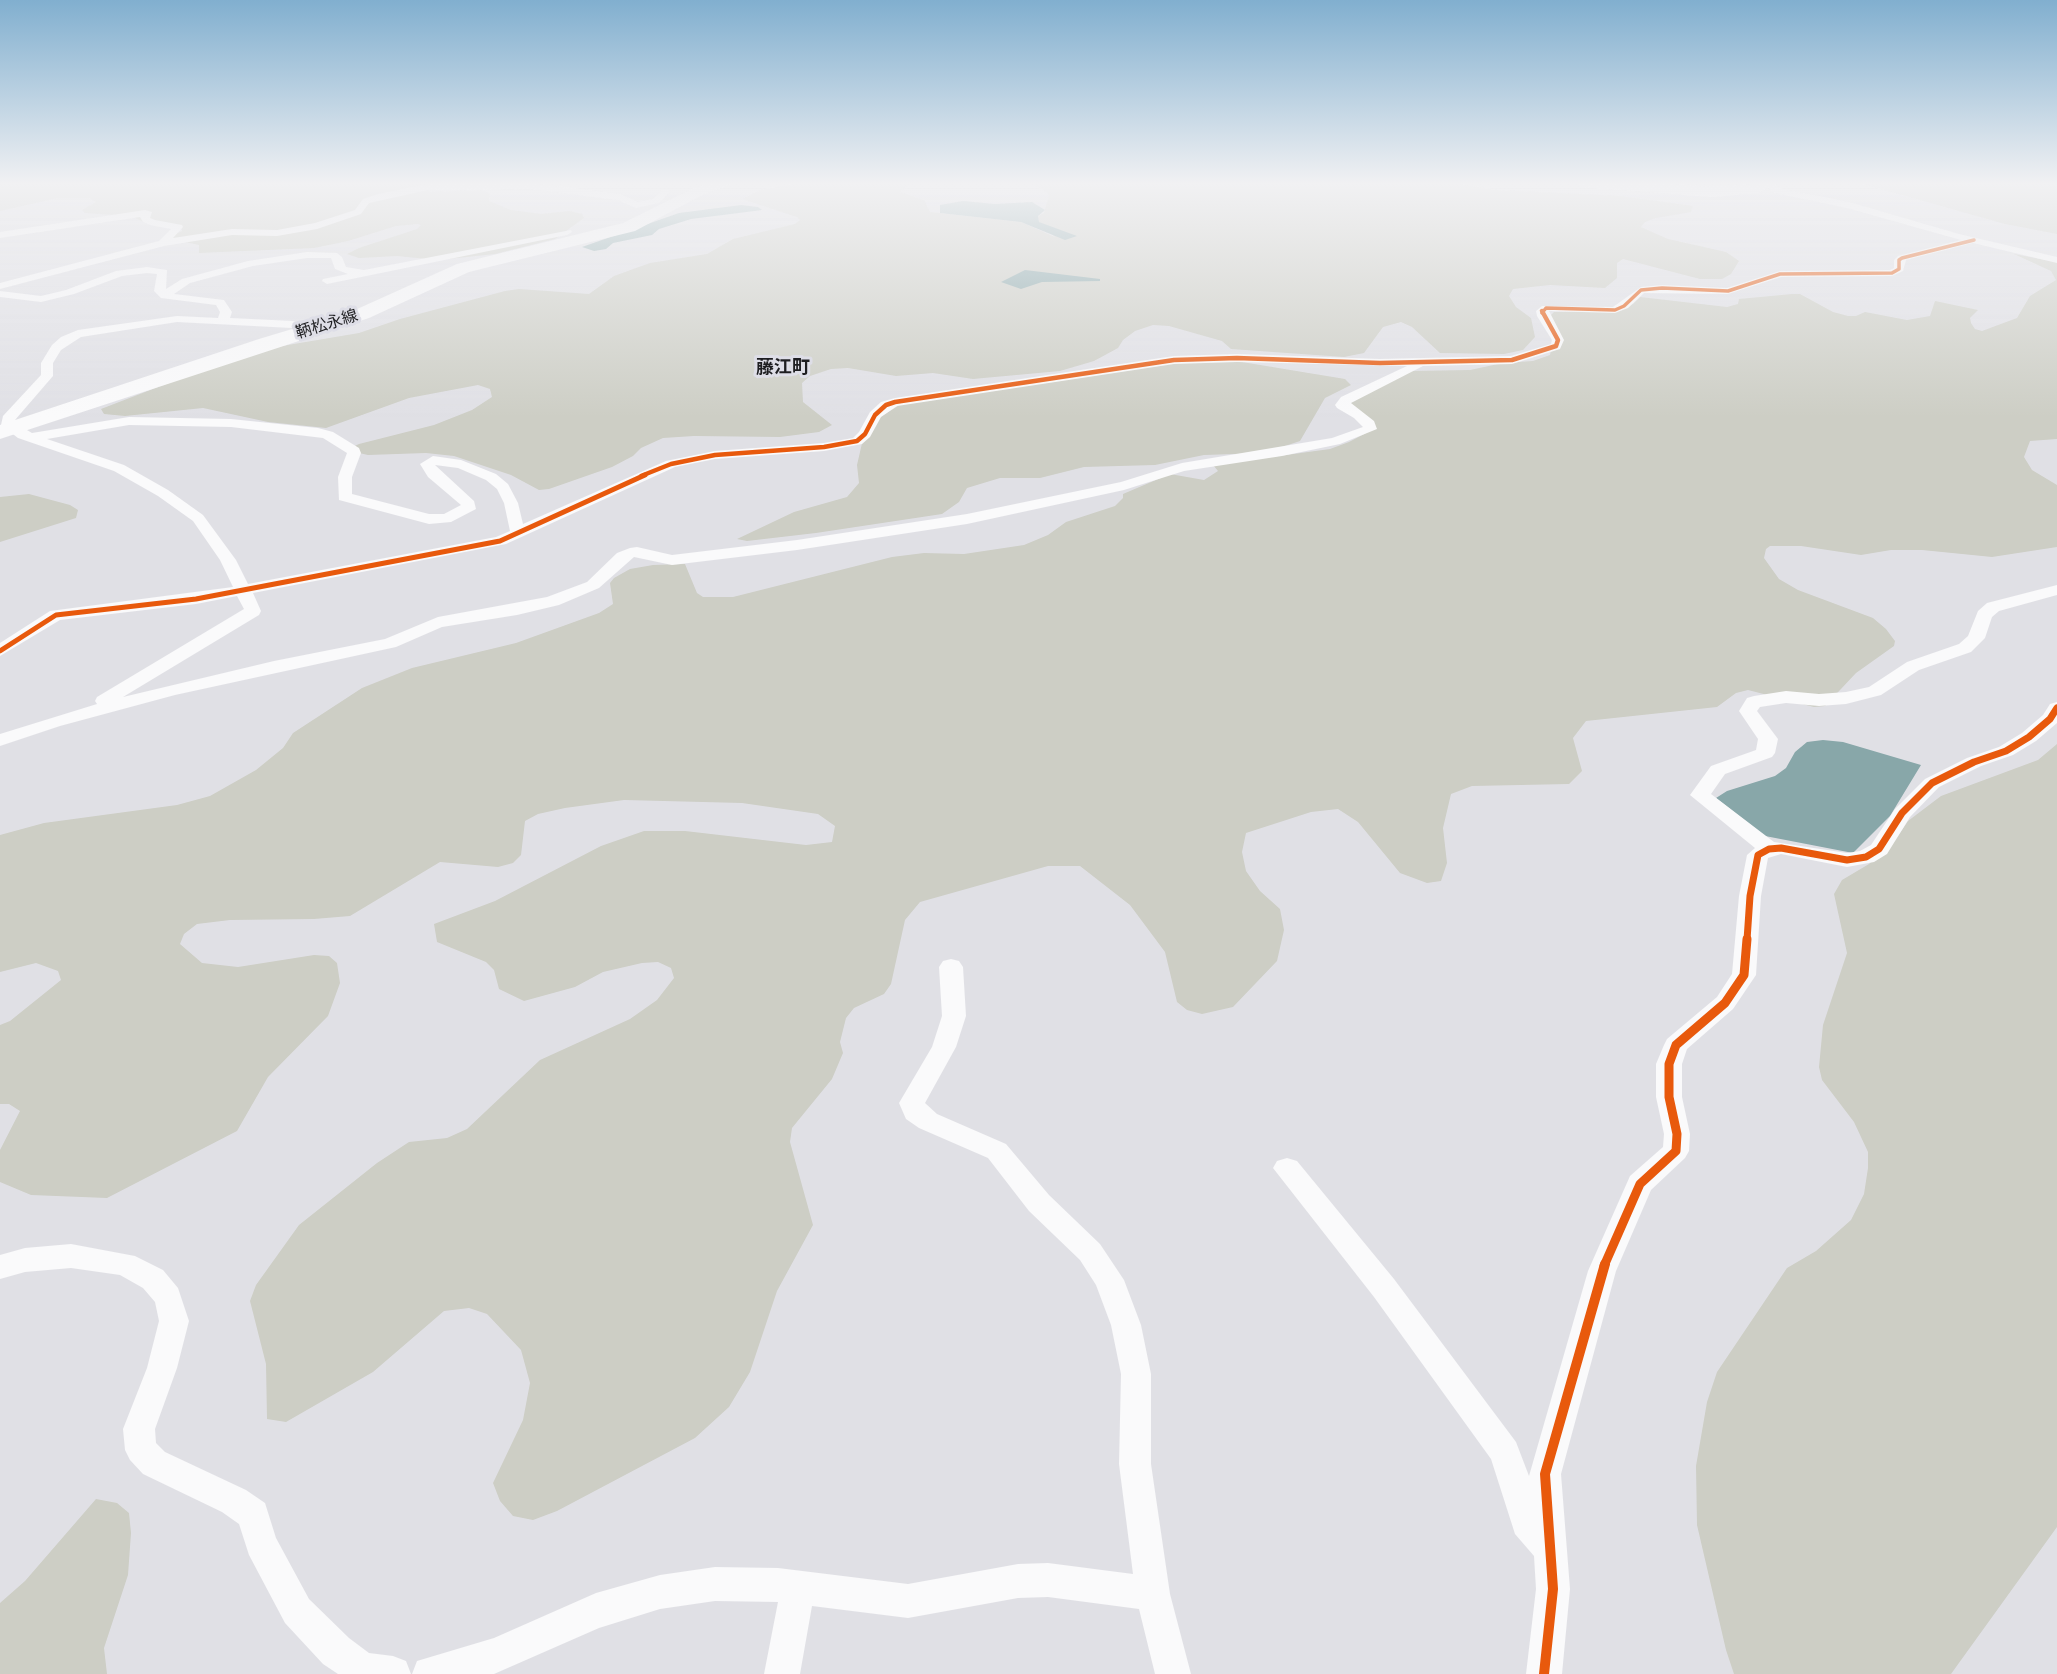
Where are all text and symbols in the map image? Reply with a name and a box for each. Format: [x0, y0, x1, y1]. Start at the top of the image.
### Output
street label: 鞆松永線 [294, 306, 360, 344]
district label: 藤江町 [756, 357, 810, 379]

